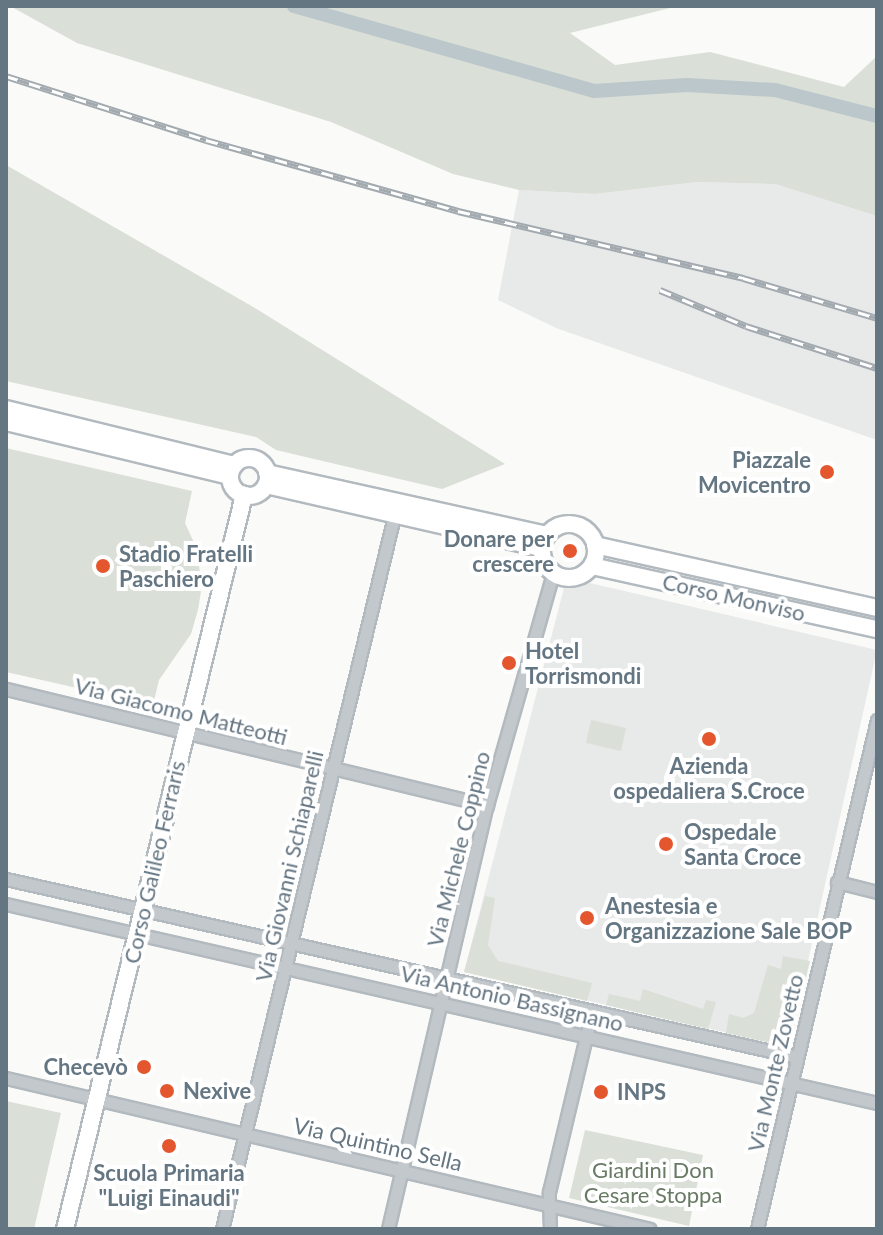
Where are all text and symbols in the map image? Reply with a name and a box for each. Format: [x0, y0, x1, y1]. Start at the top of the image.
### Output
place label: Piazzale Movicentro [698, 446, 811, 498]
marker: Piazzale Movicentro [818, 463, 836, 481]
place label: Donare per crescere [444, 525, 554, 576]
place label: Stadio Fratelli Paschiero [119, 540, 253, 592]
marker: Donare per crescere [561, 542, 579, 560]
marker: Stadio Fratelli Paschiero [94, 557, 112, 575]
street label: Corso Monviso [660, 568, 808, 626]
place label: Hotel Torrismondi [525, 637, 641, 688]
marker: Hotel Torrismondi [500, 654, 518, 672]
street label: Via Giacomo Matteotti [72, 672, 290, 750]
marker: Azienda ospedaliera S.Croce [700, 730, 718, 748]
street label: Via Giovanni Schiaparelli [250, 748, 328, 984]
street label: Via Michele Coppino [421, 748, 495, 950]
place label: Azienda ospedaliera S.Croce [613, 752, 805, 804]
street label: Corso Galileo Ferraris [118, 758, 190, 966]
place label: Ospedale Santa Croce [684, 818, 801, 870]
marker: Ospedale Santa Croce [655, 833, 677, 855]
place label: Anestesia e Organizzazione Sale BOP [605, 892, 852, 944]
marker: Anestesia e Organizzazione Sale BOP [576, 907, 598, 929]
street label: Via Antonio Bassignano [398, 959, 626, 1037]
street label: Via Monte Zovetto [742, 972, 808, 1154]
place label: Checevò [44, 1054, 128, 1080]
marker: Checevò [135, 1058, 153, 1076]
place label: Nexive [183, 1078, 251, 1104]
place label: INPS [617, 1079, 666, 1105]
marker: Nexive [158, 1082, 176, 1100]
marker: INPS [592, 1083, 610, 1101]
street label: Via Quintino Sella [291, 1112, 465, 1176]
marker: Scuola Primaria "Luigi Einaudi" [160, 1137, 178, 1155]
park label: Giardini Don Cesare Stoppa [584, 1156, 722, 1208]
place label: Scuola Primaria "Luigi Einaudi" [93, 1159, 245, 1210]

